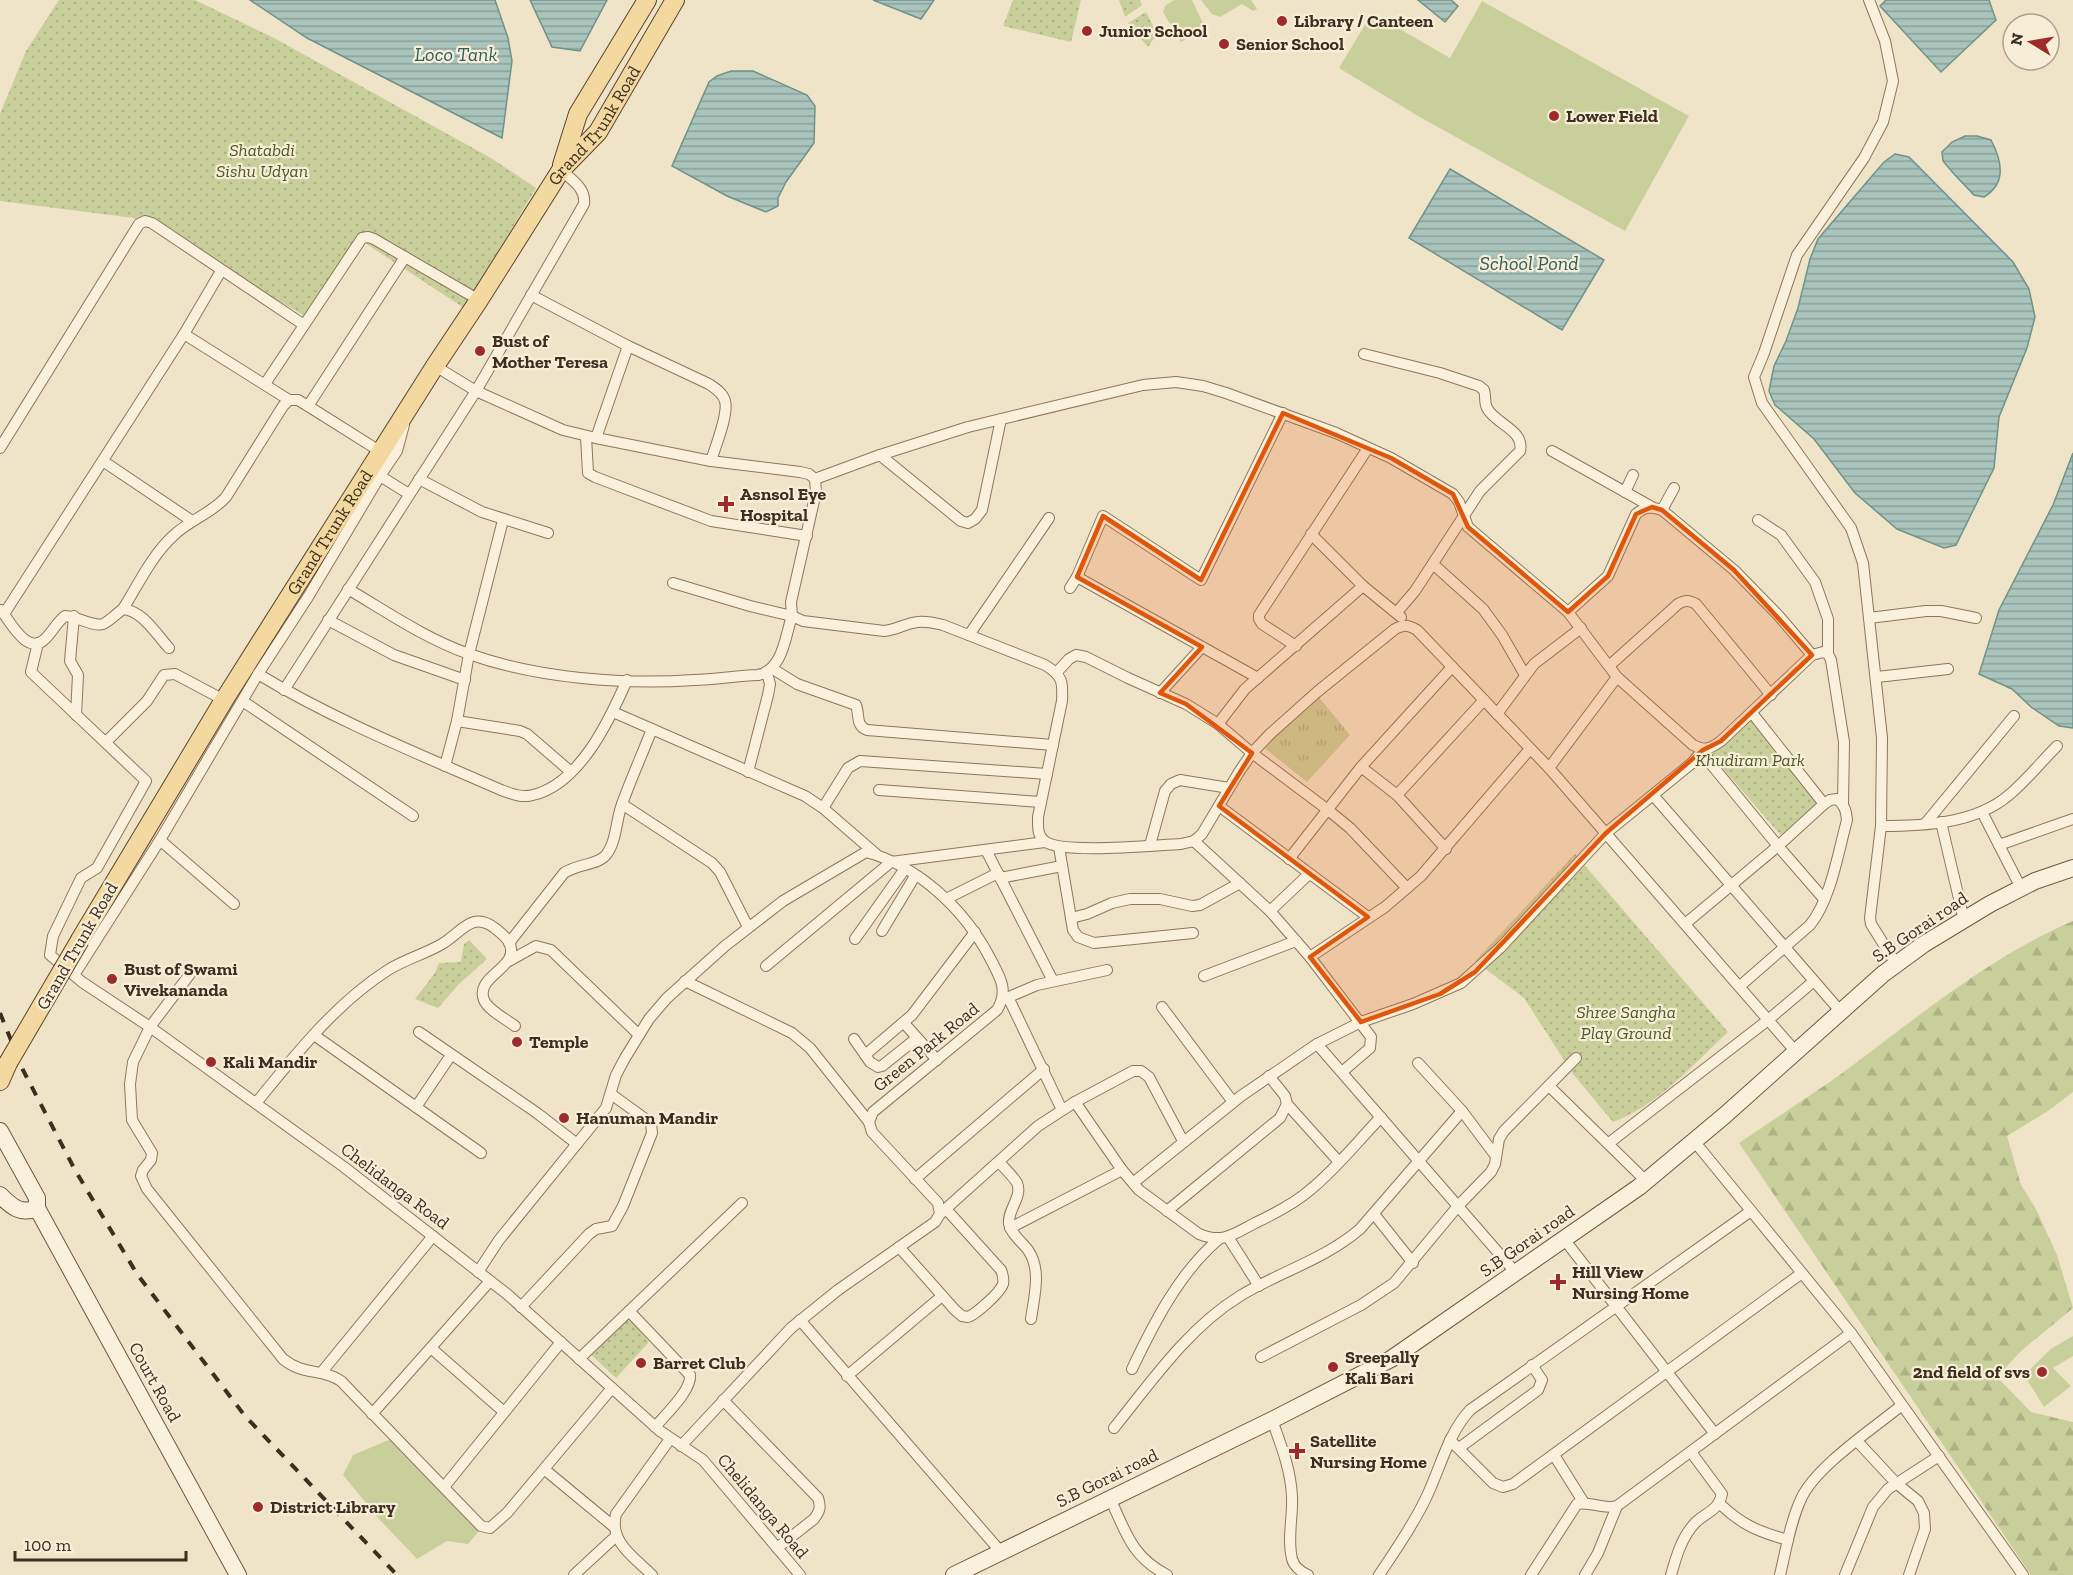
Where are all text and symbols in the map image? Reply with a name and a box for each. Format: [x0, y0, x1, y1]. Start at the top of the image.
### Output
place label: Library / Canteen [1294, 10, 1434, 32]
north arrow [2001, 12, 2061, 72]
marker: Library / Canteen [1275, 14, 1289, 28]
place label: Junior School [1099, 20, 1207, 42]
marker: Junior School [1080, 24, 1094, 38]
text: N [2006, 31, 2027, 47]
place label: Senior School [1236, 33, 1344, 55]
marker: Senior School [1217, 37, 1231, 51]
water label: Loco Tank [415, 42, 498, 66]
street label: Grand Trunk Road [543, 62, 645, 189]
place label: Lower Field [1566, 105, 1659, 127]
marker: Lower Field [1547, 109, 1561, 123]
park label: Shatabdi Sishu Udyan [216, 139, 308, 182]
water label: School Pond [1480, 251, 1578, 275]
place label: Bust of Mother Teresa [492, 330, 608, 373]
marker: Bust of Mother Teresa [473, 344, 487, 358]
street label: Grand Trunk Road [282, 466, 378, 599]
place label: Asnsol Eye Hospital [740, 483, 826, 526]
marker: Asnsol Eye Hospital [717, 495, 735, 513]
park label: Khudiram Park [1695, 749, 1805, 771]
street label: Grand Trunk Road [32, 878, 122, 1014]
street label: S.B Gorai road [1868, 887, 1972, 967]
place label: Bust of Swami Vivekananda [124, 958, 238, 1001]
marker: Bust of Swami Vivekananda [105, 972, 119, 986]
street label: Green Park Road [869, 998, 983, 1096]
park label: Shree Sangha Play Ground [1576, 1001, 1676, 1044]
place label: Temple [529, 1031, 589, 1053]
marker: Temple [510, 1035, 524, 1049]
place label: Kali Mandir [223, 1051, 318, 1073]
marker: Kali Mandir [204, 1055, 218, 1069]
place label: Hanuman Mandir [576, 1107, 718, 1129]
marker: Hanuman Mandir [557, 1111, 571, 1125]
street label: Chelidanga Road [336, 1138, 454, 1234]
street label: S.B Gorai road [1475, 1200, 1579, 1282]
place label: Hill View Nursing Home [1572, 1261, 1689, 1304]
marker: Hill View Nursing Home [1549, 1273, 1567, 1291]
street label: Court Road [124, 1338, 186, 1426]
place label: Sreepally Kali Bari [1345, 1346, 1420, 1389]
place label: Barret Club [653, 1352, 746, 1374]
marker: Barret Club [634, 1356, 648, 1370]
marker: Sreepally Kali Bari [1326, 1360, 1340, 1374]
place label: 2nd field of svs [1913, 1361, 2030, 1383]
marker: 2nd field of svs [2035, 1365, 2049, 1379]
place label: Satellite Nursing Home [1310, 1430, 1427, 1473]
marker: Satellite Nursing Home [1288, 1442, 1306, 1460]
street label: S.B Gorai road [1052, 1444, 1162, 1512]
street label: Chelidanga Road [713, 1449, 813, 1563]
place label: District Library [270, 1496, 396, 1518]
marker: District Library [251, 1500, 265, 1514]
scale bar [15, 1524, 186, 1562]
text: 100 m [24, 1534, 72, 1556]

